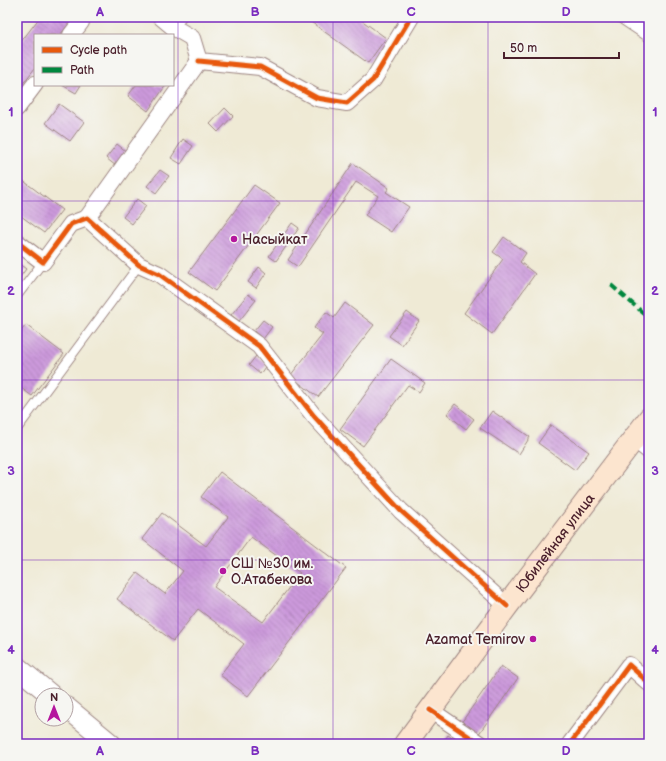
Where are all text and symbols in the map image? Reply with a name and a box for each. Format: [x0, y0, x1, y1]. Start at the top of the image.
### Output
text: A [95, 4, 104, 20]
text: B [250, 4, 260, 20]
text: C [406, 4, 416, 20]
text: D [561, 4, 571, 20]
legend [34, 34, 174, 86]
scale bar [504, 34, 619, 60]
text: 50 m [510, 41, 537, 56]
text: Cycle path [70, 43, 127, 58]
text: Path [70, 63, 95, 78]
text: 1 [8, 104, 14, 120]
text: 1 [652, 104, 658, 120]
place label: Насыйкат [242, 231, 308, 248]
marker: Насыйкат [229, 234, 239, 244]
text: 2 [7, 283, 15, 299]
text: 2 [651, 283, 659, 299]
text: 3 [7, 463, 15, 479]
text: 3 [651, 463, 659, 479]
street label: Юбилейная улица [512, 489, 598, 596]
place label: СШ №30 им. О.Атабекова [231, 555, 313, 588]
marker: СШ №30 им. О.Атабекова [218, 566, 228, 576]
place label: Azamat Temirov [425, 631, 525, 648]
marker: Azamat Temirov [528, 634, 538, 644]
text: 4 [7, 642, 15, 658]
text: 4 [651, 642, 659, 658]
north arrow [34, 687, 74, 727]
text: N [50, 691, 58, 704]
text: A [95, 743, 104, 759]
text: B [250, 743, 260, 759]
text: C [406, 743, 416, 759]
text: D [561, 743, 571, 759]

